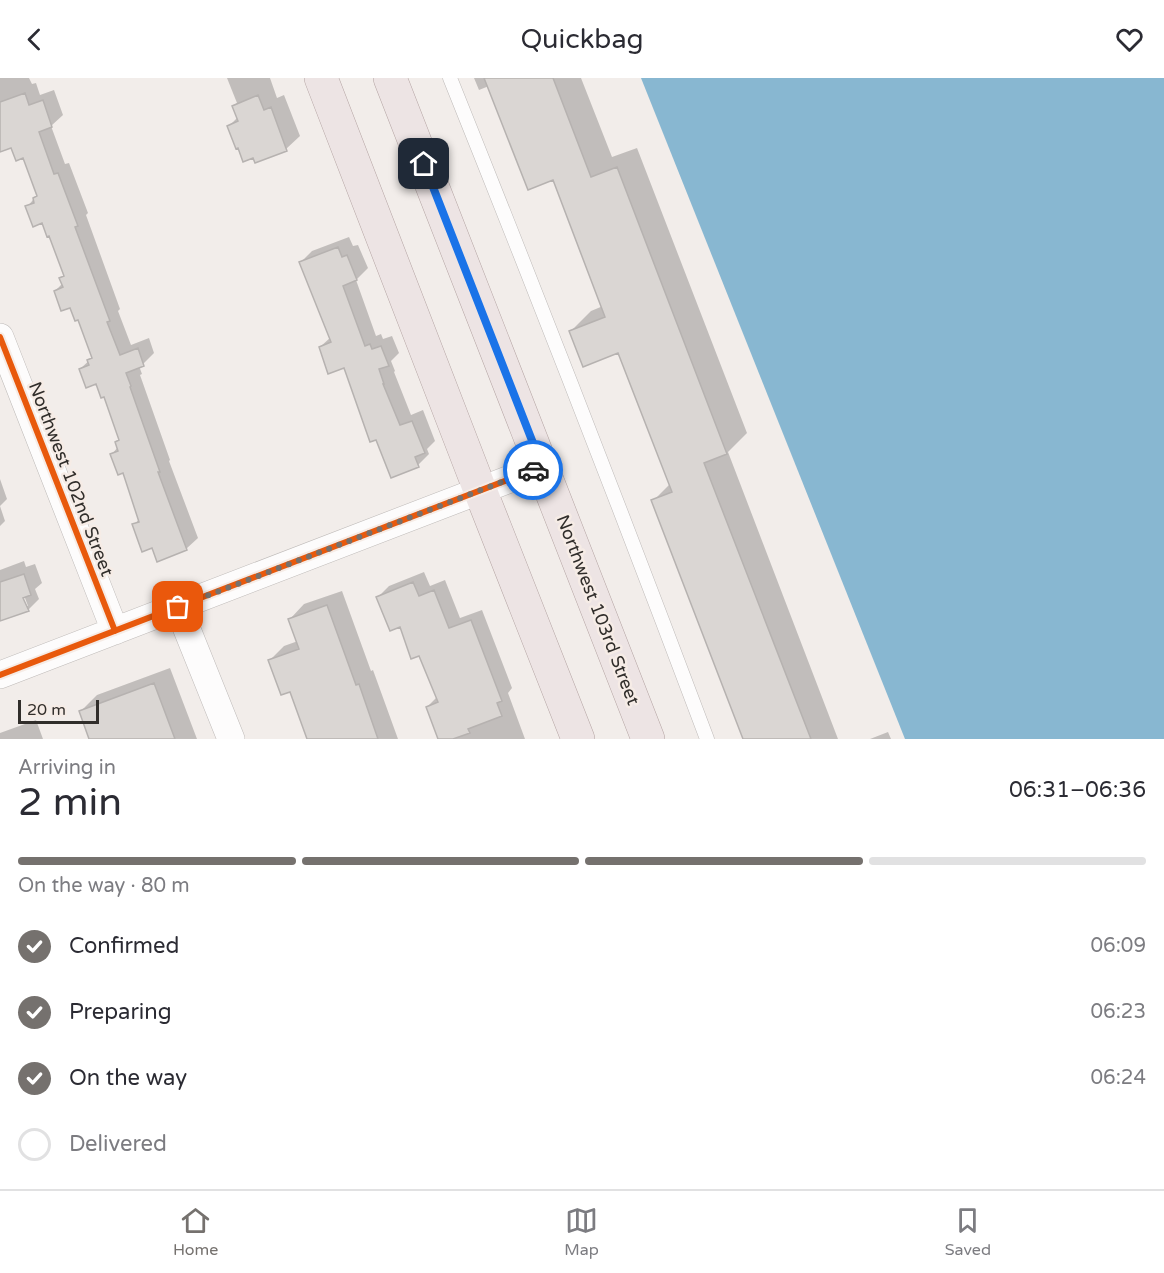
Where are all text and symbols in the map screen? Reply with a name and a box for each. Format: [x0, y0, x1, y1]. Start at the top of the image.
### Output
icon: back [18, 23, 51, 56]
text: Quickbag [520, 23, 644, 56]
icon: heart [1113, 23, 1146, 56]
pin [398, 138, 449, 189]
icon: home [407, 147, 440, 180]
street label: Northwest 102nd Street [24, 379, 118, 579]
courier [503, 440, 563, 500]
icon: car [517, 454, 550, 487]
street label: Northwest 103rd Street [552, 512, 645, 708]
pin [152, 581, 203, 632]
icon: bag [161, 590, 194, 623]
scale bar [18, 697, 99, 724]
text: 20 m [27, 700, 66, 720]
text: Arriving in [18, 756, 116, 780]
text: 06:31–06:36 [1009, 777, 1146, 803]
text: 2 min [18, 779, 122, 826]
text: On the way · 80 m [18, 874, 190, 898]
icon: check [18, 930, 51, 963]
text: Confirmed [69, 933, 179, 959]
text: 06:09 [1091, 934, 1146, 958]
icon: check [18, 996, 51, 1029]
text: Preparing [69, 999, 172, 1025]
text: 06:23 [1091, 1000, 1146, 1024]
icon: check [18, 1062, 51, 1095]
text: On the way [69, 1065, 187, 1091]
text: 06:24 [1091, 1066, 1146, 1090]
text: Delivered [69, 1131, 167, 1157]
tab: Home [173, 1204, 218, 1260]
tab: Map [564, 1204, 599, 1260]
tab: Saved [945, 1204, 991, 1260]

